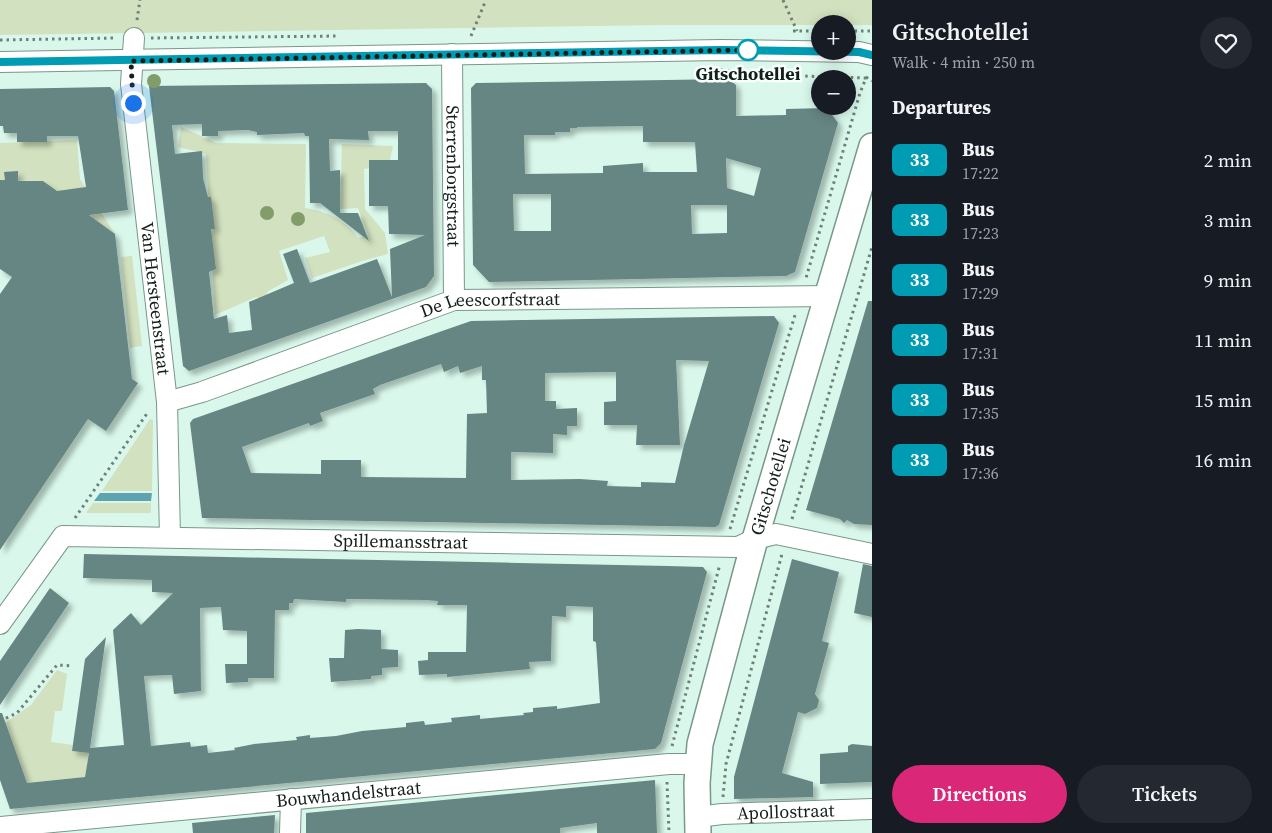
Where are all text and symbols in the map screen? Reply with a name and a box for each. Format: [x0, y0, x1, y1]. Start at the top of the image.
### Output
map controls [811, 15, 856, 115]
button: + [811, 15, 856, 60]
text: Gitschotellei [892, 15, 1029, 48]
button: heart [1200, 17, 1252, 69]
marker: Gitschotellei [737, 39, 759, 61]
text: Walk · 4 min · 250 m [892, 51, 1035, 73]
place label: Gitschotellei [696, 61, 801, 86]
button: − [811, 70, 856, 115]
your location [121, 91, 146, 116]
text: Departures [892, 94, 991, 120]
street label: Sterrenborgstraat [440, 105, 467, 247]
text: Bus [962, 136, 994, 162]
text: 33 [910, 147, 929, 172]
text: 2 min [1204, 147, 1252, 173]
text: 17:22 [962, 162, 999, 184]
text: Bus [962, 196, 994, 222]
text: 33 [910, 207, 929, 232]
text: 3 min [1204, 207, 1252, 233]
street label: Van Hersteenstraat [135, 221, 177, 376]
text: 17:23 [962, 222, 999, 244]
text: Bus [962, 256, 994, 282]
text: 33 [910, 267, 929, 292]
text: 9 min [1204, 267, 1252, 293]
text: 17:29 [962, 282, 999, 304]
street label: De Leescorfstraat [416, 286, 560, 323]
text: Bus [962, 316, 994, 342]
text: 33 [910, 327, 929, 352]
text: 11 min [1194, 327, 1252, 353]
text: 17:31 [962, 342, 999, 364]
text: Bus [962, 376, 994, 402]
text: 33 [910, 387, 929, 412]
text: 15 min [1194, 387, 1252, 413]
text: 17:35 [962, 402, 999, 424]
street label: Gitschotellei [744, 435, 796, 538]
text: Bus [962, 436, 994, 462]
text: 33 [910, 447, 929, 472]
text: 16 min [1194, 447, 1252, 473]
text: 17:36 [962, 462, 999, 484]
street label: Spillemansstraat [333, 527, 468, 555]
button: Directions [892, 765, 1067, 823]
button: Tickets [1077, 765, 1252, 823]
street label: Bouwhandelstraat [275, 774, 422, 813]
street label: Apollostraat [737, 797, 835, 825]

